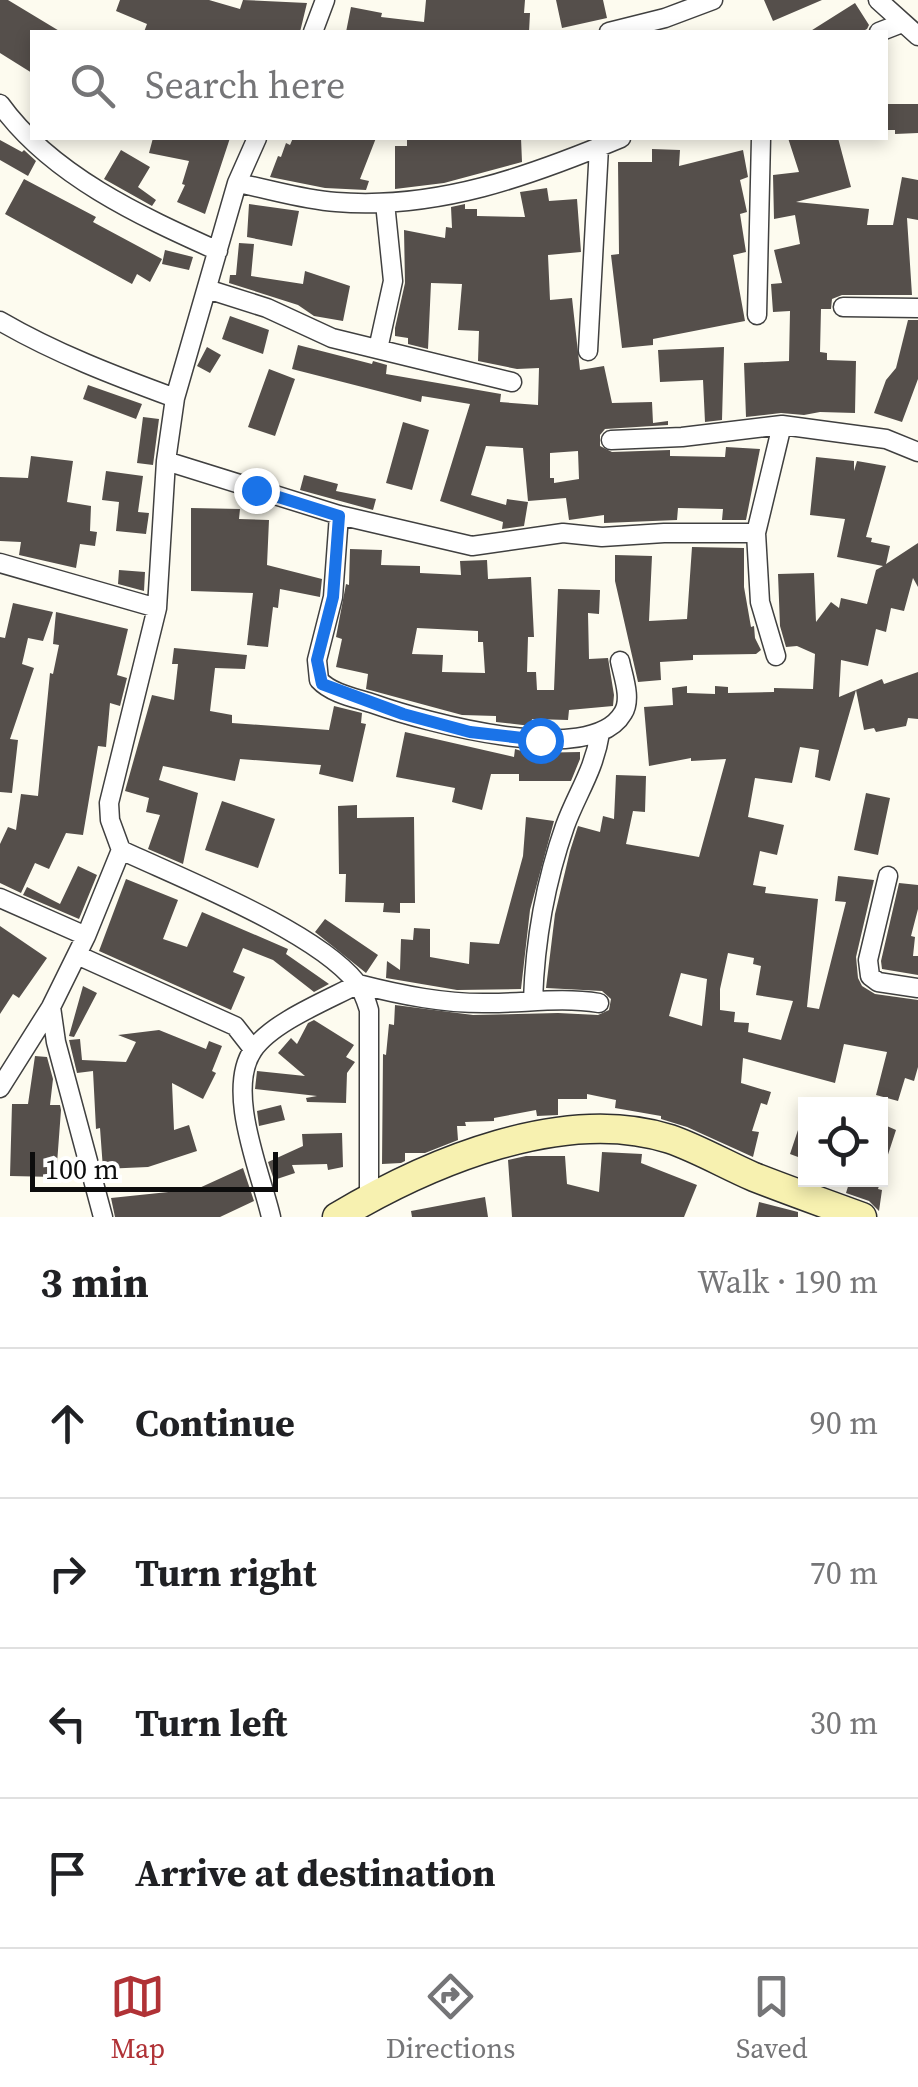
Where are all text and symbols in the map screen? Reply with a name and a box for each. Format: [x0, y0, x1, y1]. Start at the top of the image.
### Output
search box [30, 30, 888, 140]
icon: search [65, 58, 120, 113]
text: Search here [145, 59, 345, 111]
route end [234, 468, 280, 514]
route start [518, 718, 564, 764]
map controls [798, 1097, 888, 1187]
button: locate [798, 1097, 888, 1187]
scale bar [30, 1147, 278, 1192]
text: 100 m [45, 1150, 119, 1188]
text: 3 min [40, 1253, 149, 1311]
text: Walk · 190 m [697, 1260, 878, 1304]
icon: ahead [40, 1396, 95, 1451]
text: Continue [135, 1397, 295, 1449]
text: 90 m [810, 1401, 878, 1445]
icon: right [40, 1546, 95, 1601]
text: Turn right [135, 1547, 317, 1599]
text: 70 m [810, 1551, 878, 1595]
icon: left [40, 1696, 95, 1751]
text: Turn left [135, 1697, 287, 1749]
text: 30 m [810, 1701, 878, 1745]
icon: arrive [40, 1846, 95, 1901]
text: Arrive at destination [135, 1847, 496, 1899]
tab: Map [110, 1969, 165, 2067]
tab: Directions [386, 1969, 515, 2067]
tab: Saved [736, 1969, 808, 2067]

